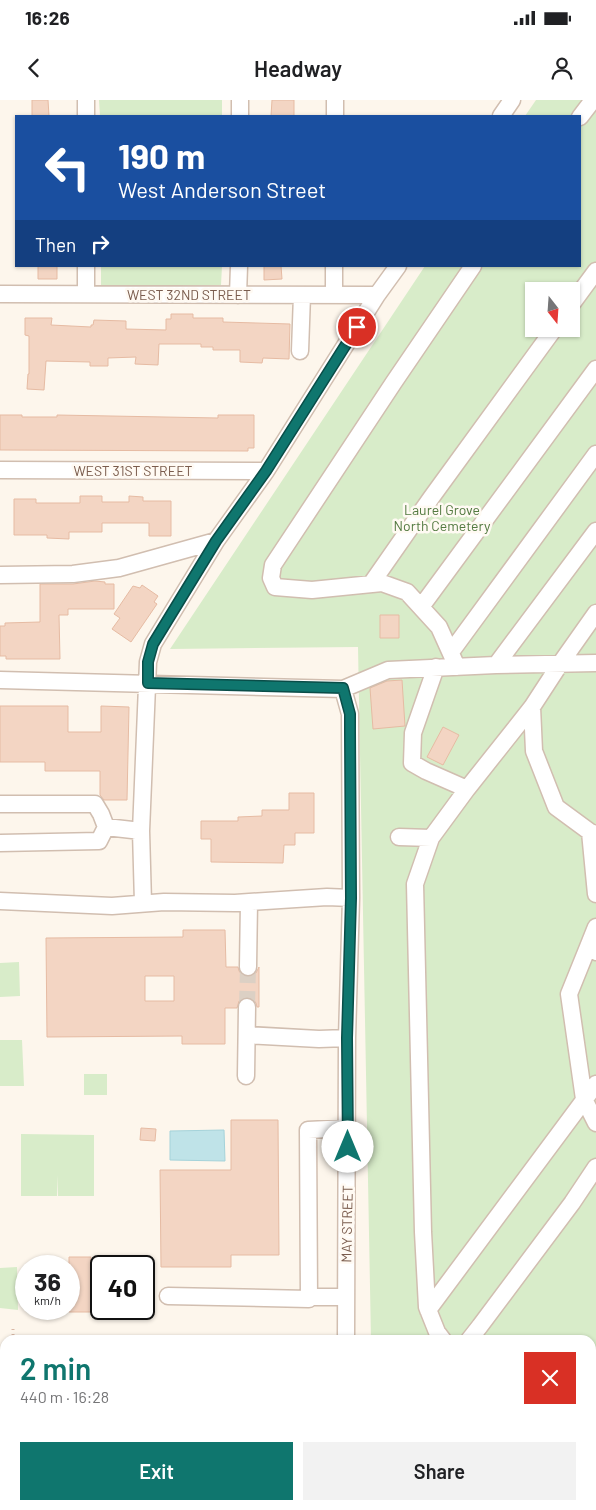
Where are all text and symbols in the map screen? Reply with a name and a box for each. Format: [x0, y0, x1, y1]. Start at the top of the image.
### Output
text: 16:26 [25, 6, 70, 29]
icon: back [20, 54, 48, 82]
icon: person [548, 54, 576, 82]
text: Headway [254, 55, 342, 81]
text: 190 m [118, 134, 205, 176]
icon: left [35, 135, 100, 200]
text: West Anderson Street [118, 176, 326, 202]
icon: right [86, 230, 114, 258]
text: Then [35, 233, 76, 256]
north arrow [525, 282, 580, 338]
map controls [525, 282, 580, 337]
street label: WEST 32ND STREET [127, 286, 251, 303]
pin [336, 306, 378, 348]
icon: arrive [343, 313, 371, 341]
street label: WEST 31ST STREET [73, 462, 193, 479]
park label: Laurel Grove North Cemetery [394, 501, 491, 534]
position arrow [321, 1120, 373, 1172]
street label: MAY STREET [337, 1185, 356, 1263]
speed limit sign: 40 [90, 1255, 155, 1320]
text: 36 [34, 1266, 61, 1296]
text: km/h [34, 1293, 61, 1307]
text: 2 min [20, 1350, 91, 1386]
button: close [524, 1352, 576, 1404]
text: 440 m · 16:28 [20, 1387, 109, 1406]
button: Exit [20, 1442, 293, 1500]
button: Share [303, 1442, 576, 1500]

